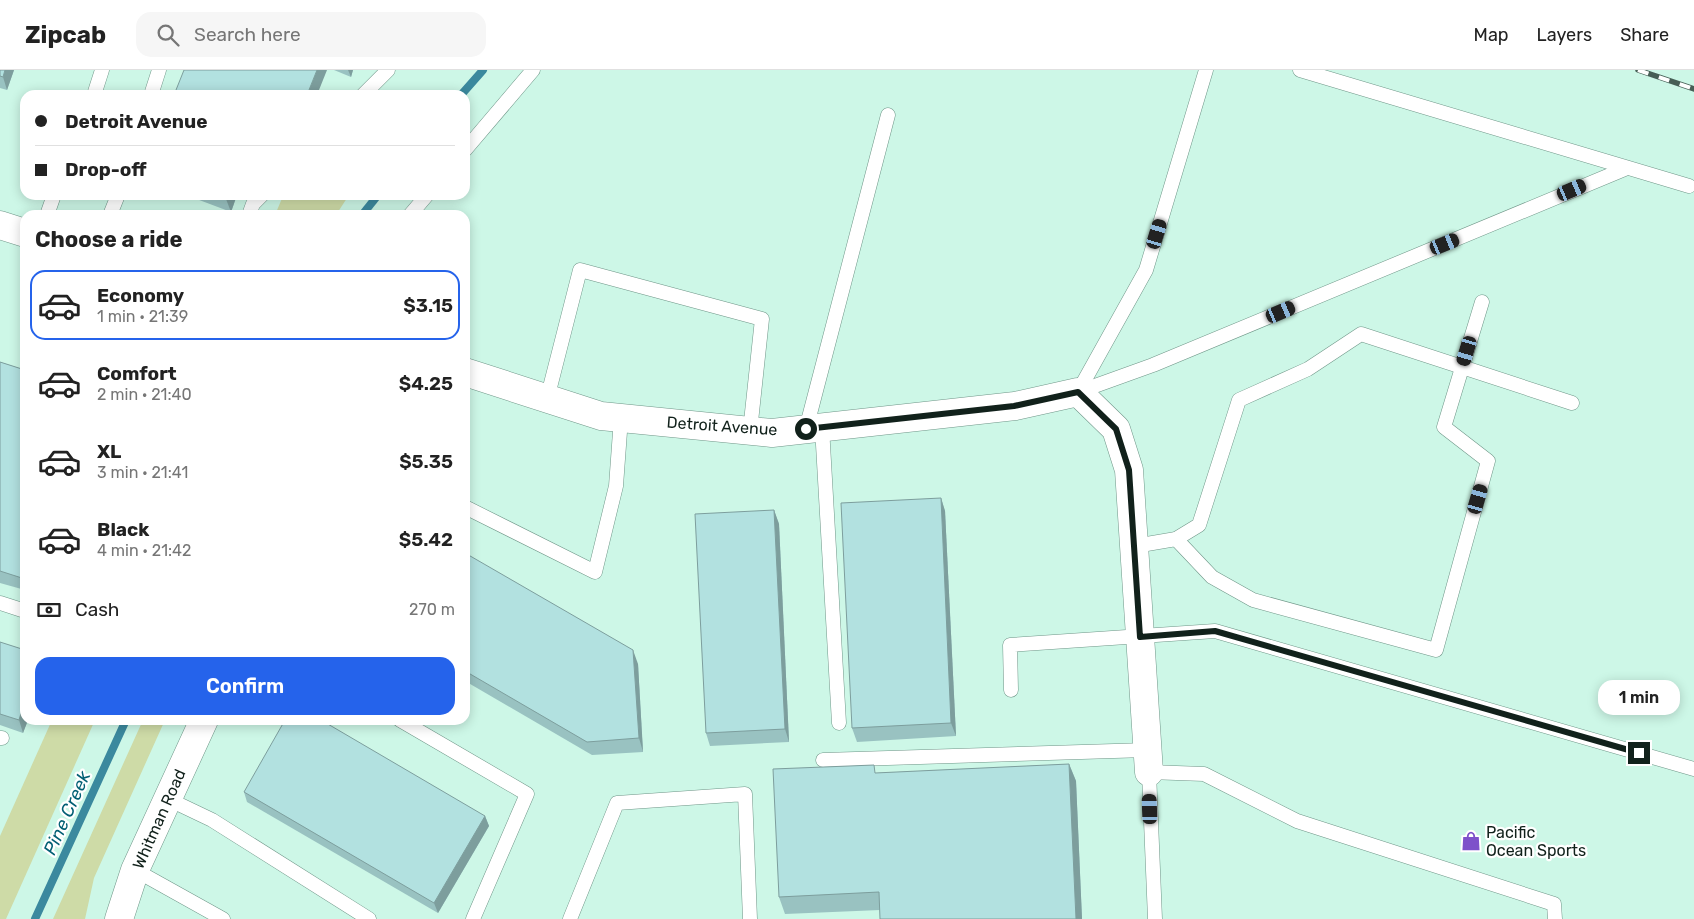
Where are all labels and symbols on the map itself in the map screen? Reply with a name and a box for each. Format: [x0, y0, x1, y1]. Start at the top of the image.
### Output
car [1555, 177, 1588, 203]
car [1145, 217, 1168, 251]
car [1428, 231, 1461, 257]
car [1264, 299, 1297, 325]
car [1455, 334, 1478, 368]
street label: Detroit Avenue [666, 413, 778, 439]
route start [795, 418, 817, 440]
car [1466, 483, 1489, 515]
callout: 1 min [1598, 680, 1680, 716]
route end [1628, 742, 1650, 764]
street label: Whitman Road [129, 766, 189, 872]
water label: Pine Creek [39, 767, 96, 858]
car [1141, 794, 1158, 824]
place label: Pacific Ocean Sports [1486, 823, 1586, 860]
shop icon: Pacific Ocean Sports [1460, 830, 1482, 852]

